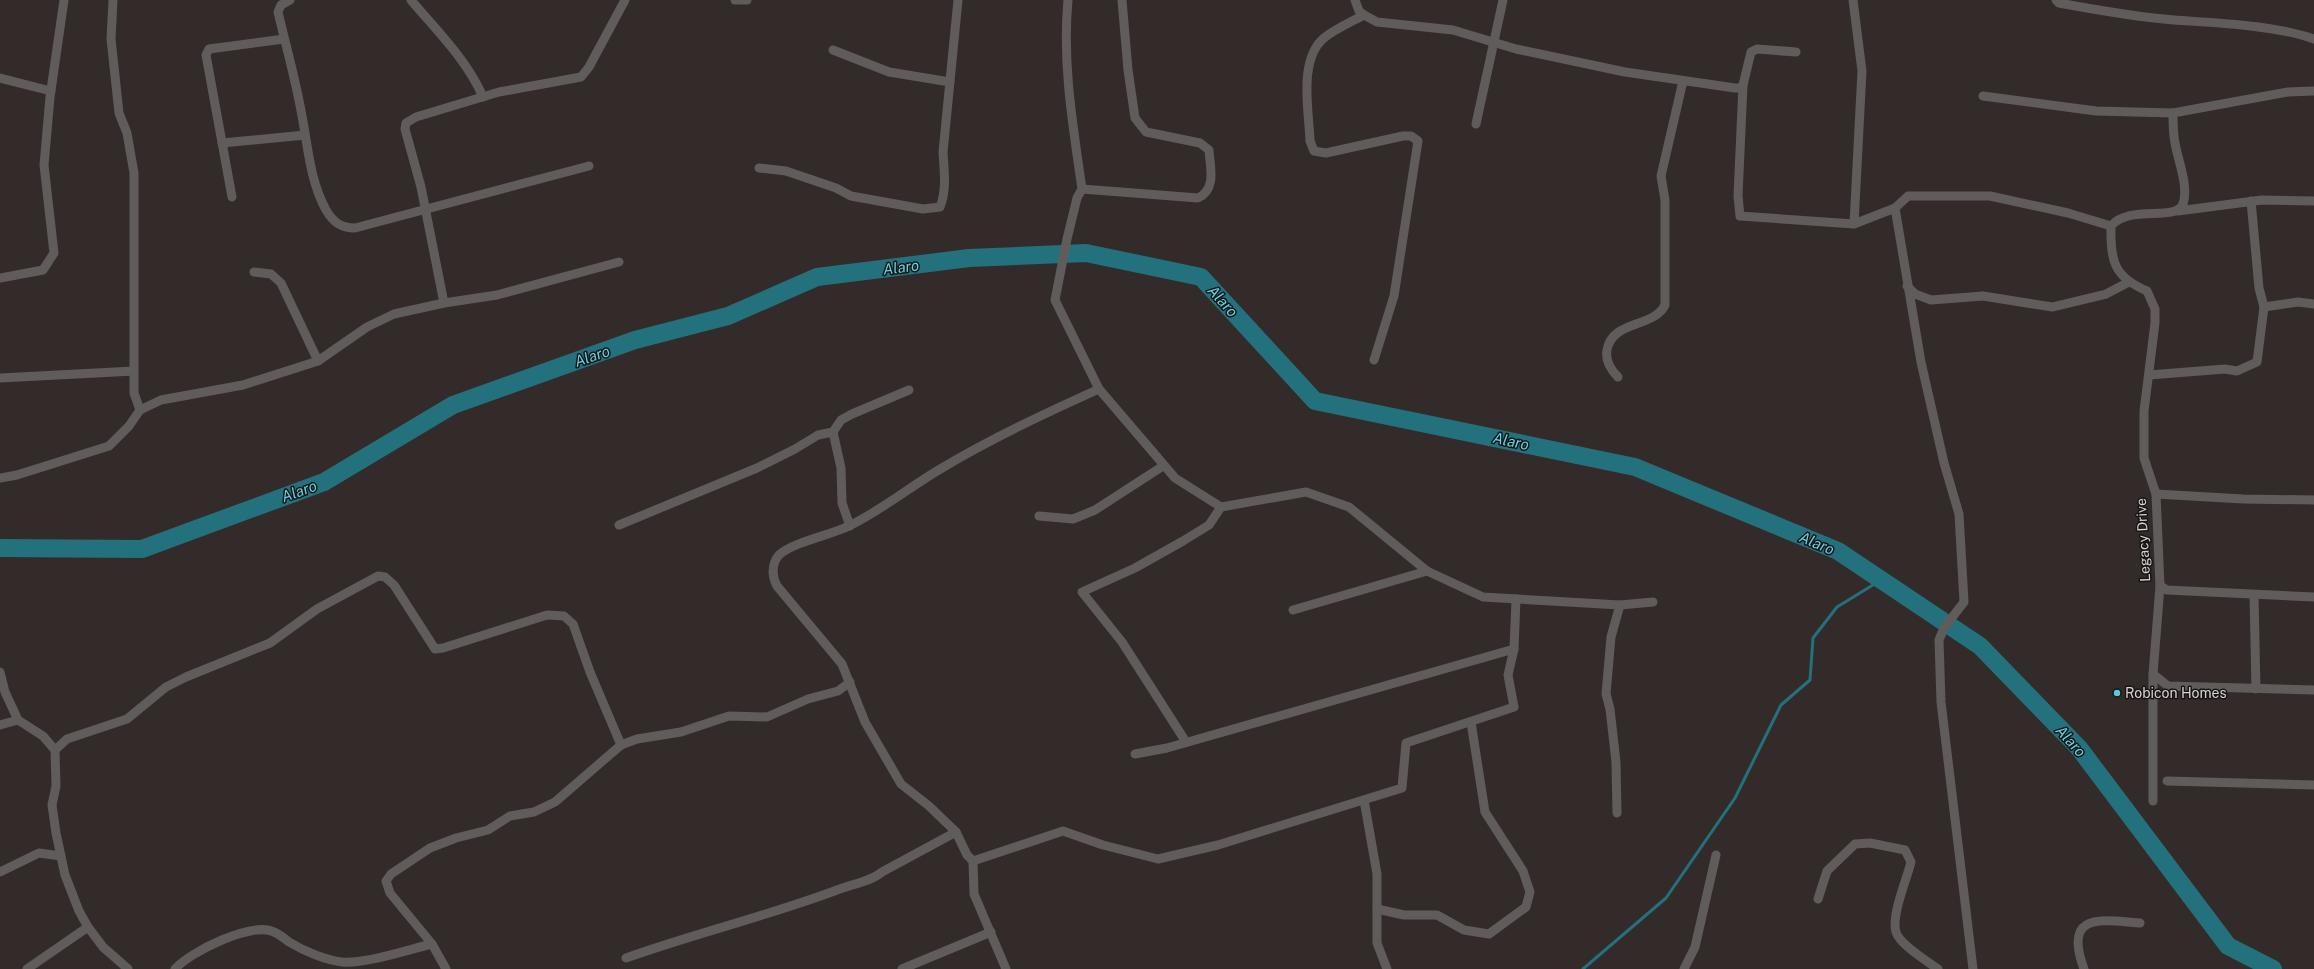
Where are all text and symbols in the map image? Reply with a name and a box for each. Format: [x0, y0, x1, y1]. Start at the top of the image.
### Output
water label: Alaro [882, 256, 920, 278]
water label: Alaro [1205, 282, 1241, 320]
water label: Alaro [572, 342, 612, 370]
water label: Alaro [1491, 429, 1531, 453]
water label: Alaro [279, 477, 319, 505]
street label: Legacy Drive [2133, 498, 2153, 582]
water label: Alaro [1797, 528, 1837, 558]
place label: Robicon Homes [2125, 685, 2227, 701]
marker: Robicon Homes [2112, 688, 2122, 698]
water label: Alaro [2053, 722, 2089, 760]

